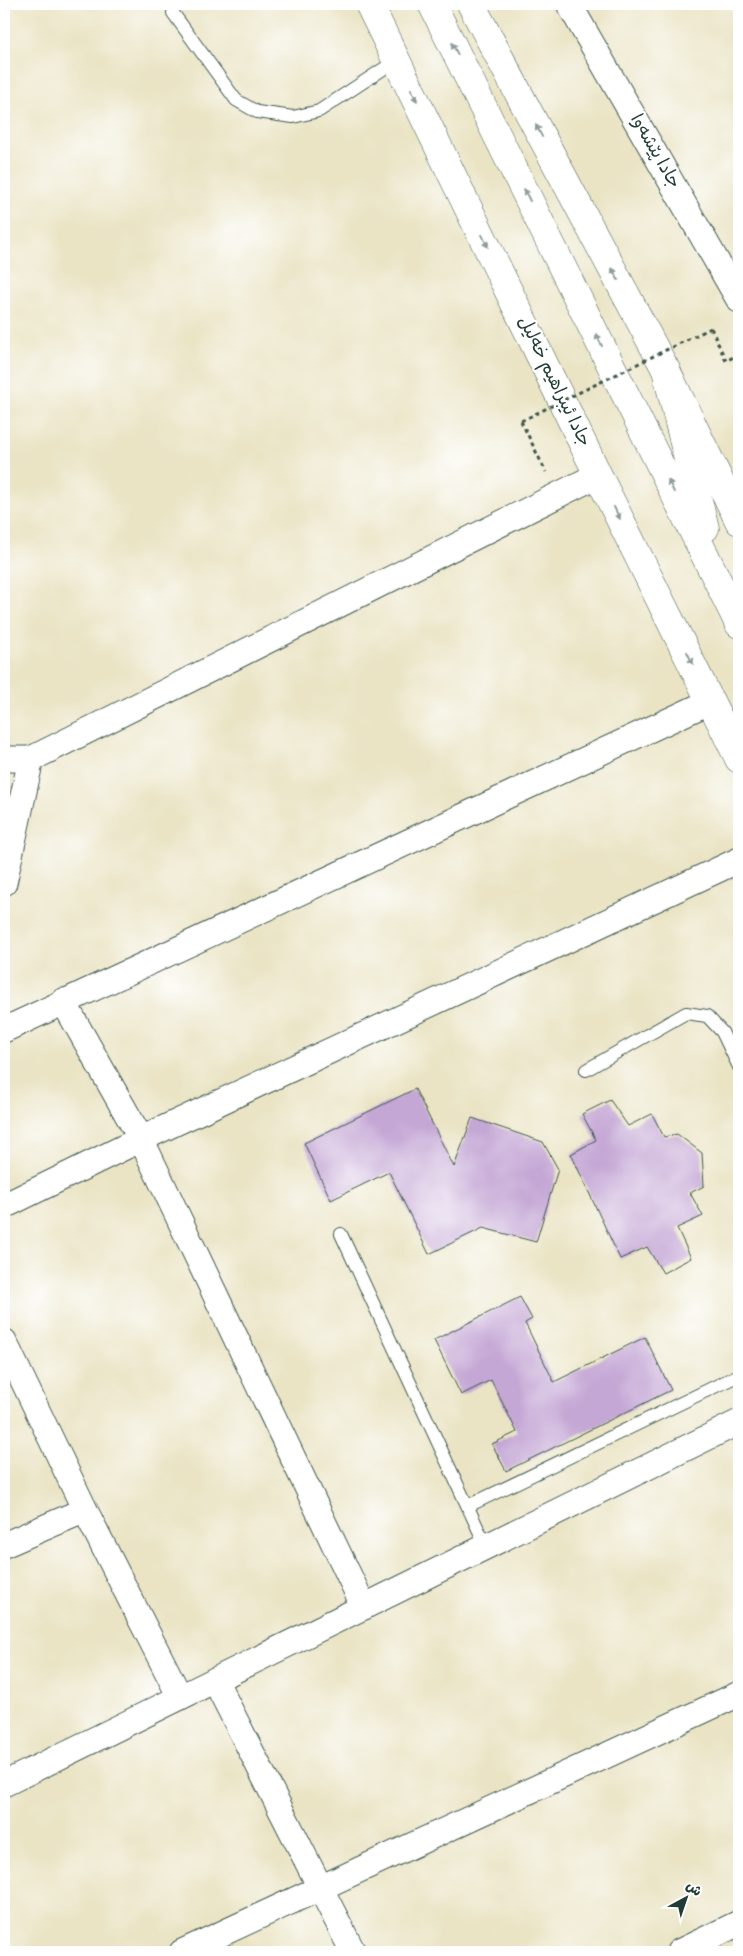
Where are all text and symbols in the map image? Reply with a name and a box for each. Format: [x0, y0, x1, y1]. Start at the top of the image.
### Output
one-way arrow [451, 42, 459, 56]
one-way arrow [410, 88, 418, 102]
street label: جادا پێشەوا [623, 110, 685, 194]
one-way arrow [534, 124, 543, 138]
one-way arrow [523, 188, 531, 202]
one-way arrow [481, 234, 489, 248]
one-way arrow [611, 267, 619, 282]
street label: جادا ئیبراهیم خەلیل [511, 312, 595, 452]
one-way arrow [595, 333, 603, 348]
one-way arrow [667, 479, 675, 493]
one-way arrow [613, 506, 621, 520]
one-way arrow [686, 651, 694, 665]
north arrow [660, 1874, 710, 1924]
text: ش [681, 1877, 705, 1902]

